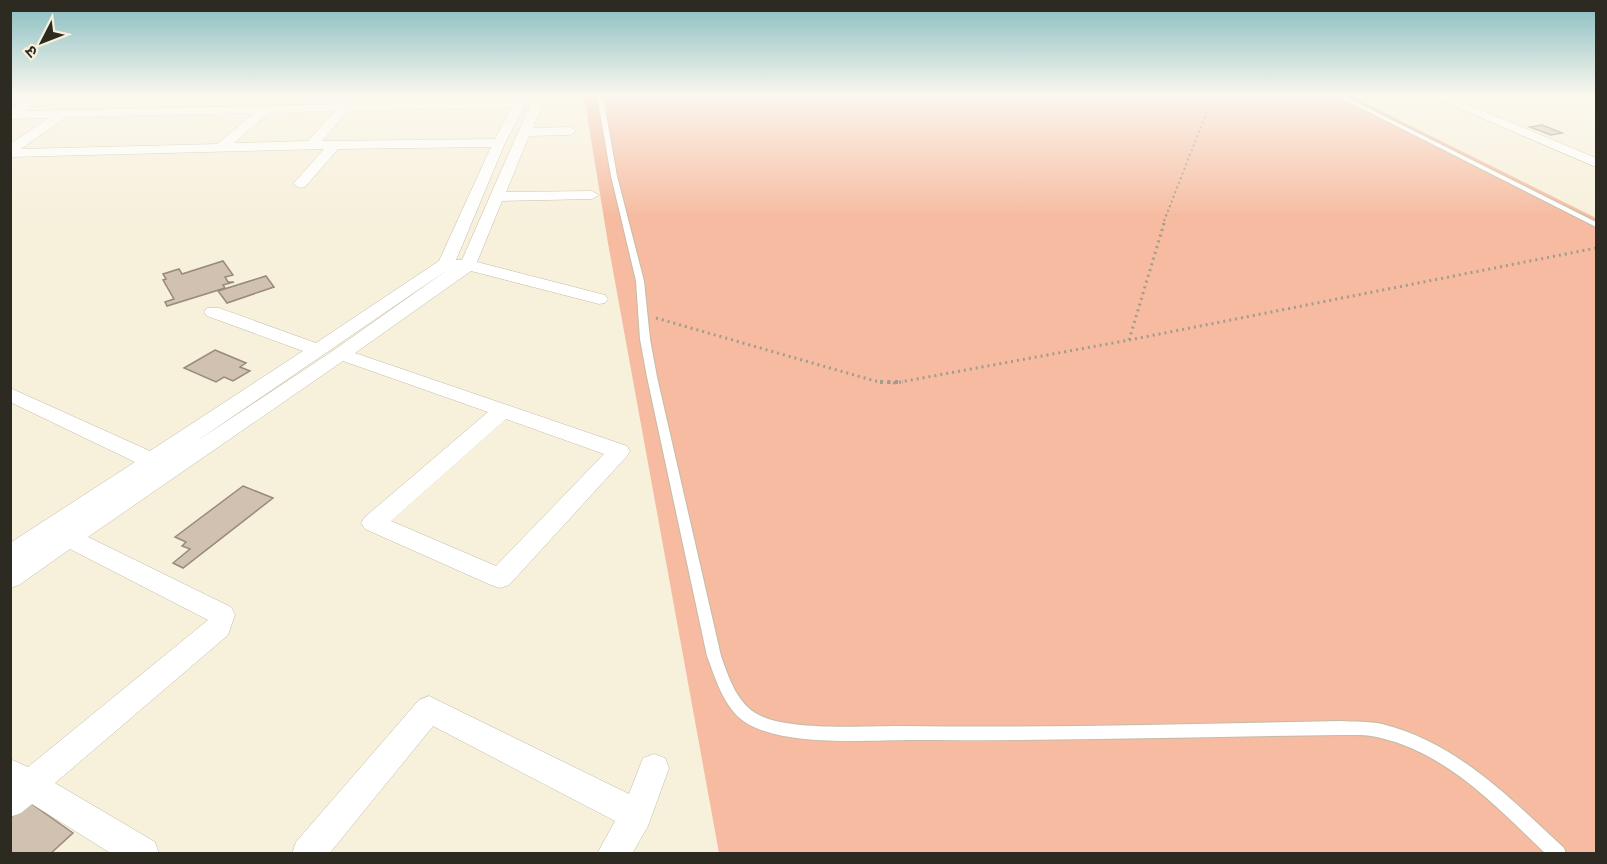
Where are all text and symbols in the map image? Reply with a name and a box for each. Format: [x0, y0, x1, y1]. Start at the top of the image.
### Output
north arrow [12, 12, 72, 72]
text: उ [21, 41, 41, 62]

